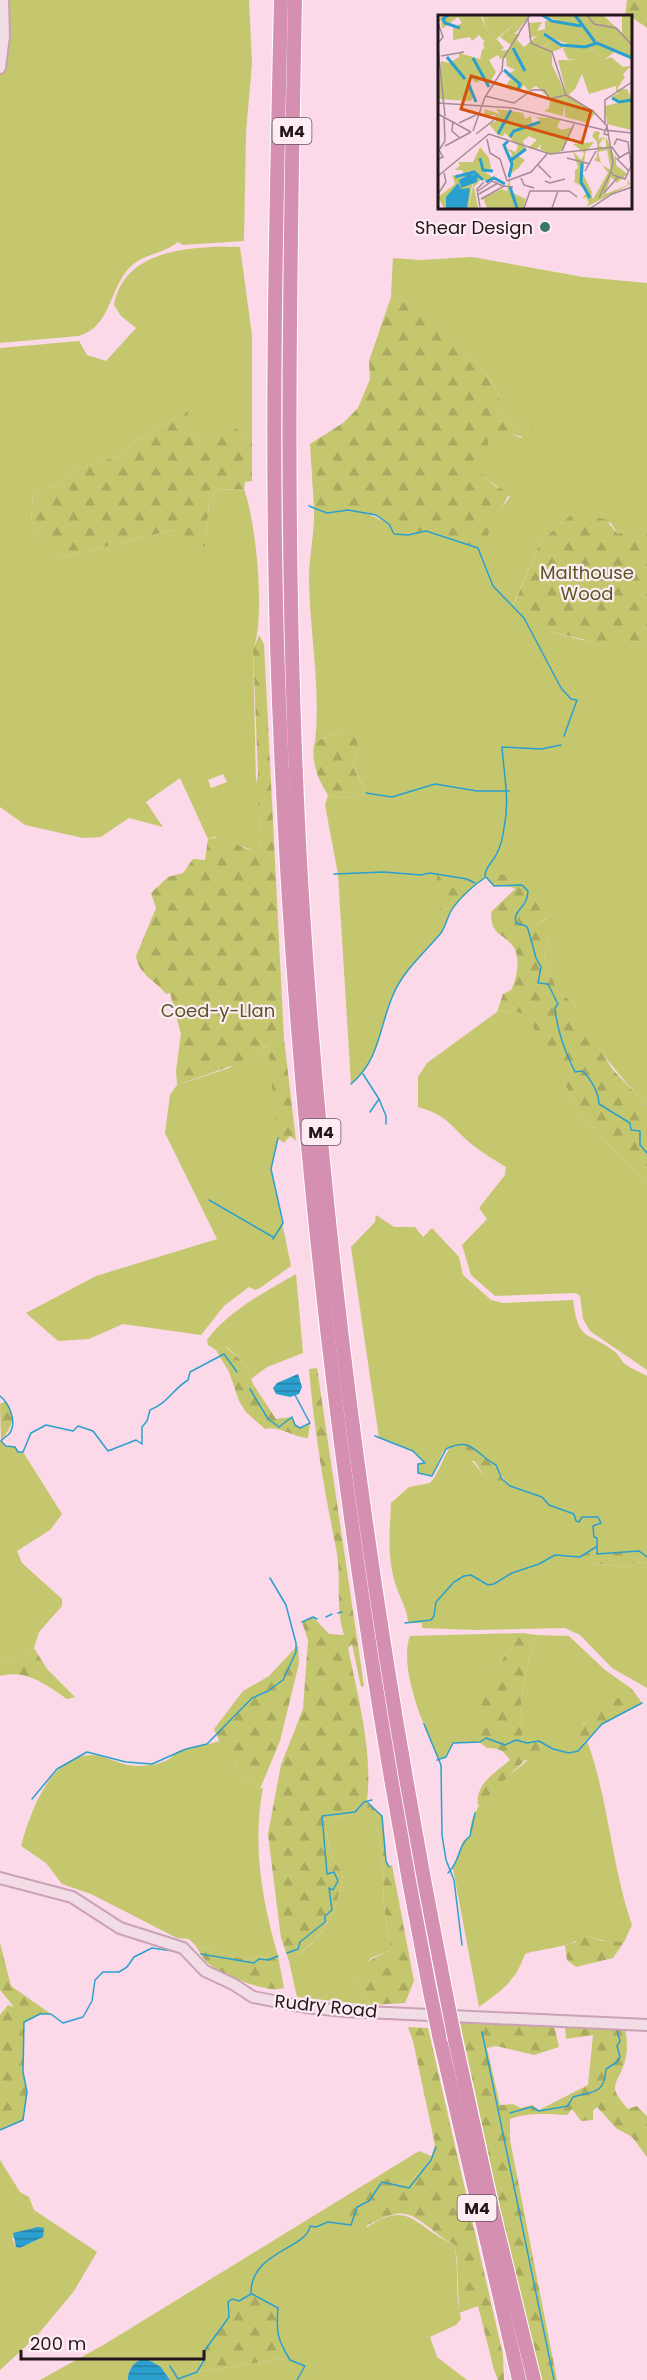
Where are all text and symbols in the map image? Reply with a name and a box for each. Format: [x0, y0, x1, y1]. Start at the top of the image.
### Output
inset map [438, 15, 632, 208]
road number: M4 [272, 118, 312, 144]
place label: Shear Design [415, 215, 533, 240]
marker: Shear Design [538, 220, 552, 234]
park label: Malthouse Wood [540, 560, 634, 606]
park label: Coed-y-Llan [161, 998, 275, 1023]
road number: M4 [302, 1119, 340, 1145]
street label: Rudry Road [273, 1988, 379, 2024]
road number: M4 [458, 2195, 496, 2221]
scale bar [21, 2323, 204, 2361]
text: 200 m [30, 2331, 86, 2356]

